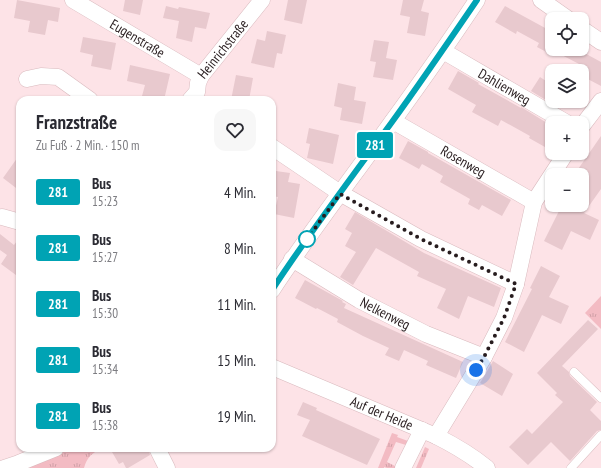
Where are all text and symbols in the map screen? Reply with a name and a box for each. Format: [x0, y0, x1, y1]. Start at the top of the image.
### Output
map controls [545, 12, 589, 212]
button: locate [545, 12, 589, 56]
street label: Eugenstraße [107, 15, 168, 62]
street label: Heinrichstraße [193, 15, 252, 82]
street label: Dahlienweg [475, 64, 534, 109]
button: layers [545, 64, 589, 108]
button: heart [214, 109, 256, 151]
text: Franzstraße [36, 110, 117, 134]
button: + [545, 116, 589, 160]
line badge: 281 [352, 132, 398, 158]
text: 281 [365, 136, 385, 154]
text: Zu Fuß · 2 Min. · 150 m [36, 137, 139, 154]
street label: Rosenweg [438, 141, 489, 181]
button: − [545, 168, 589, 212]
text: Bus [92, 174, 111, 193]
text: 281 [48, 183, 68, 201]
text: 4 Min. [224, 183, 256, 202]
text: 15:23 [92, 193, 118, 210]
text: Bus [92, 230, 111, 249]
unlabelled marker [298, 230, 316, 248]
text: 281 [48, 239, 68, 257]
text: 8 Min. [224, 239, 256, 258]
text: 15:27 [92, 249, 118, 266]
text: Bus [92, 286, 111, 305]
street label: Nelkenweg [357, 293, 413, 334]
text: 281 [48, 295, 68, 313]
text: 11 Min. [217, 295, 256, 314]
text: 15:30 [92, 305, 118, 322]
text: Bus [92, 342, 111, 361]
text: 281 [48, 351, 68, 369]
text: 15 Min. [217, 351, 256, 370]
your location [466, 360, 486, 380]
text: 15:34 [92, 361, 118, 378]
street label: Auf der Heide [348, 392, 416, 434]
text: Bus [92, 398, 111, 417]
text: 281 [48, 407, 68, 425]
text: 19 Min. [217, 407, 256, 426]
text: 15:38 [92, 417, 118, 434]

